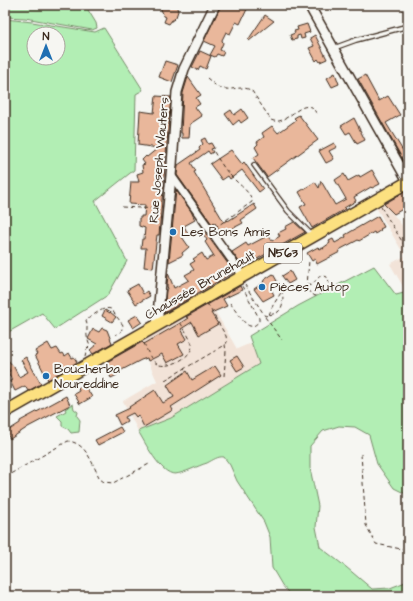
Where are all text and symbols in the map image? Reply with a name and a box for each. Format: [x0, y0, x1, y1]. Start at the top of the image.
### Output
north arrow [26, 26, 66, 66]
text: N [43, 29, 50, 44]
street label: Rue Joseph Wauters [145, 96, 174, 224]
place label: Les Bons Amis [181, 223, 271, 241]
marker: Les Bons Amis [168, 227, 178, 237]
road number: N563 [264, 243, 302, 263]
street label: Chaussée Brunehault [142, 246, 259, 324]
place label: Pièces Autop [270, 278, 349, 296]
marker: Pièces Autop [257, 282, 267, 292]
place label: Boucherba Noureddine [54, 360, 120, 393]
marker: Boucherba Noureddine [41, 371, 51, 381]

